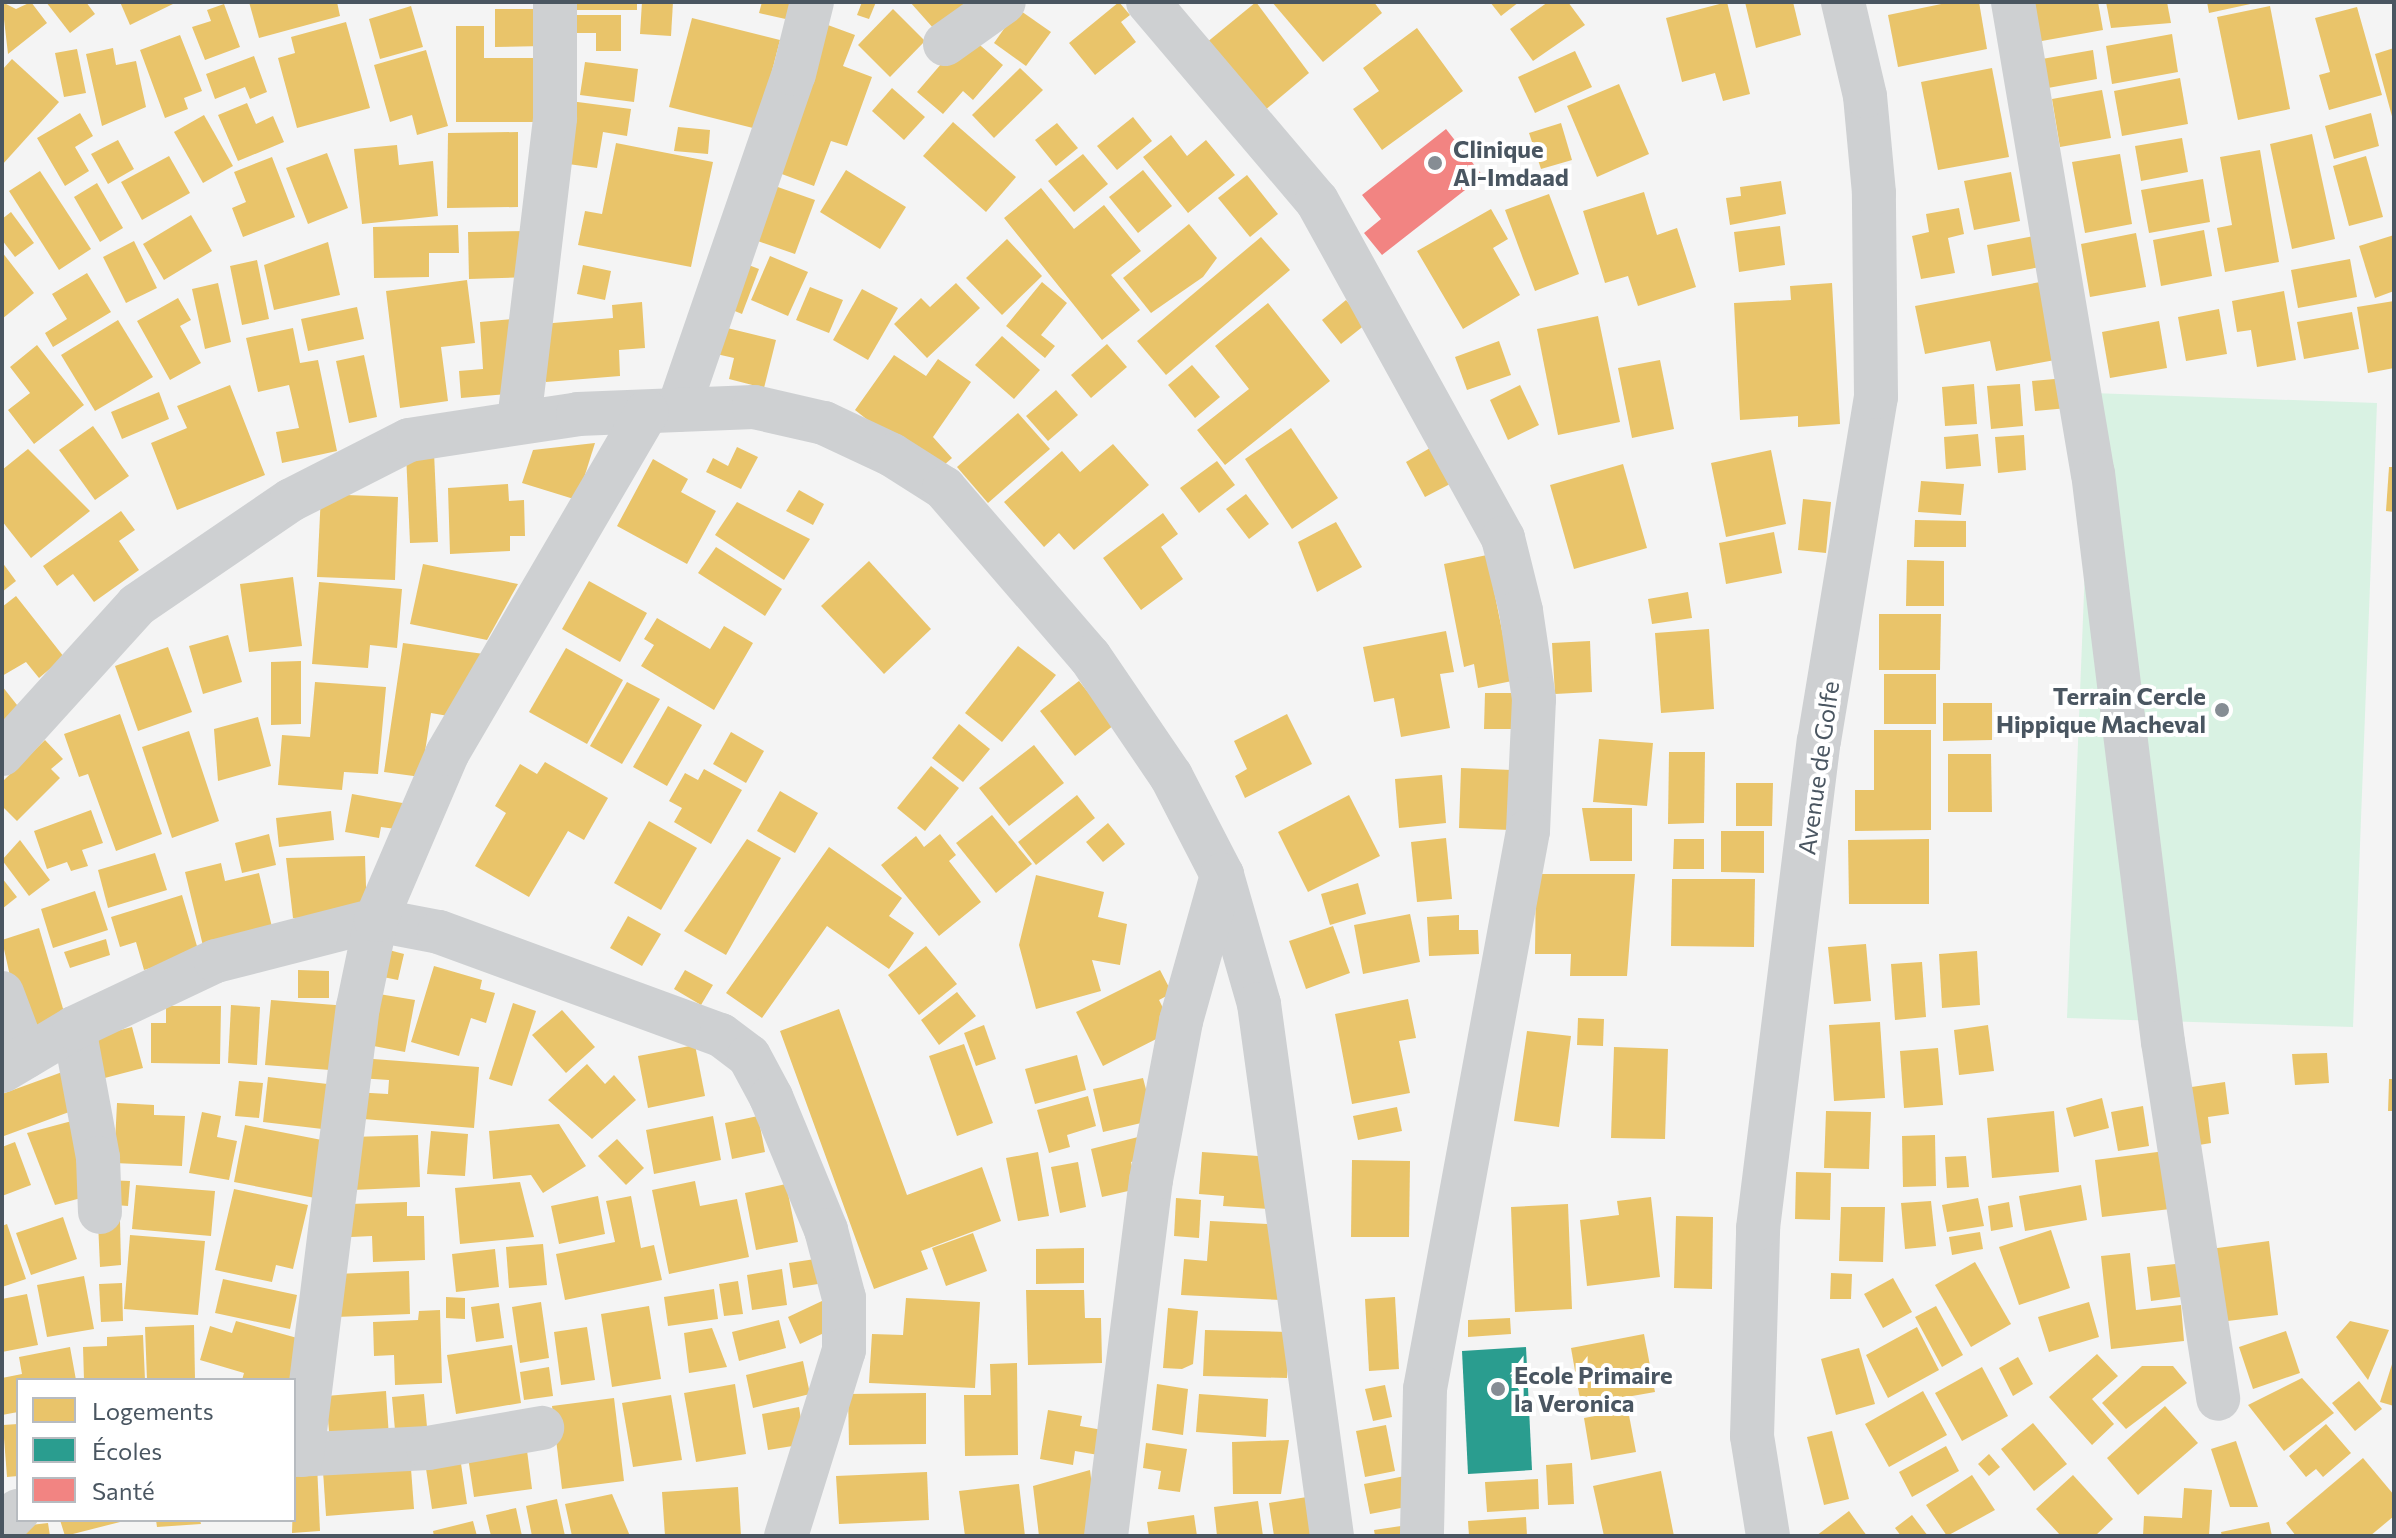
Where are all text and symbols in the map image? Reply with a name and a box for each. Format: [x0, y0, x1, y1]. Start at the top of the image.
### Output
place label: Clinique Al-Imdaad [1453, 135, 1569, 191]
marker: Clinique Al-Imdaad [1424, 152, 1446, 174]
street label: Avenue de Golfe [1792, 679, 1844, 857]
place label: Terrain Cercle Hippique Macheval [1996, 682, 2206, 738]
marker: Terrain Cercle Hippique Macheval [2213, 701, 2231, 719]
place label: Ecole Primaire la Veronica [1514, 1361, 1673, 1417]
legend [16, 1378, 296, 1522]
marker: Ecole Primaire la Veronica [1489, 1380, 1507, 1398]
text: Logements [92, 1396, 214, 1425]
text: Écoles [92, 1436, 162, 1465]
text: Santé [92, 1476, 155, 1505]

